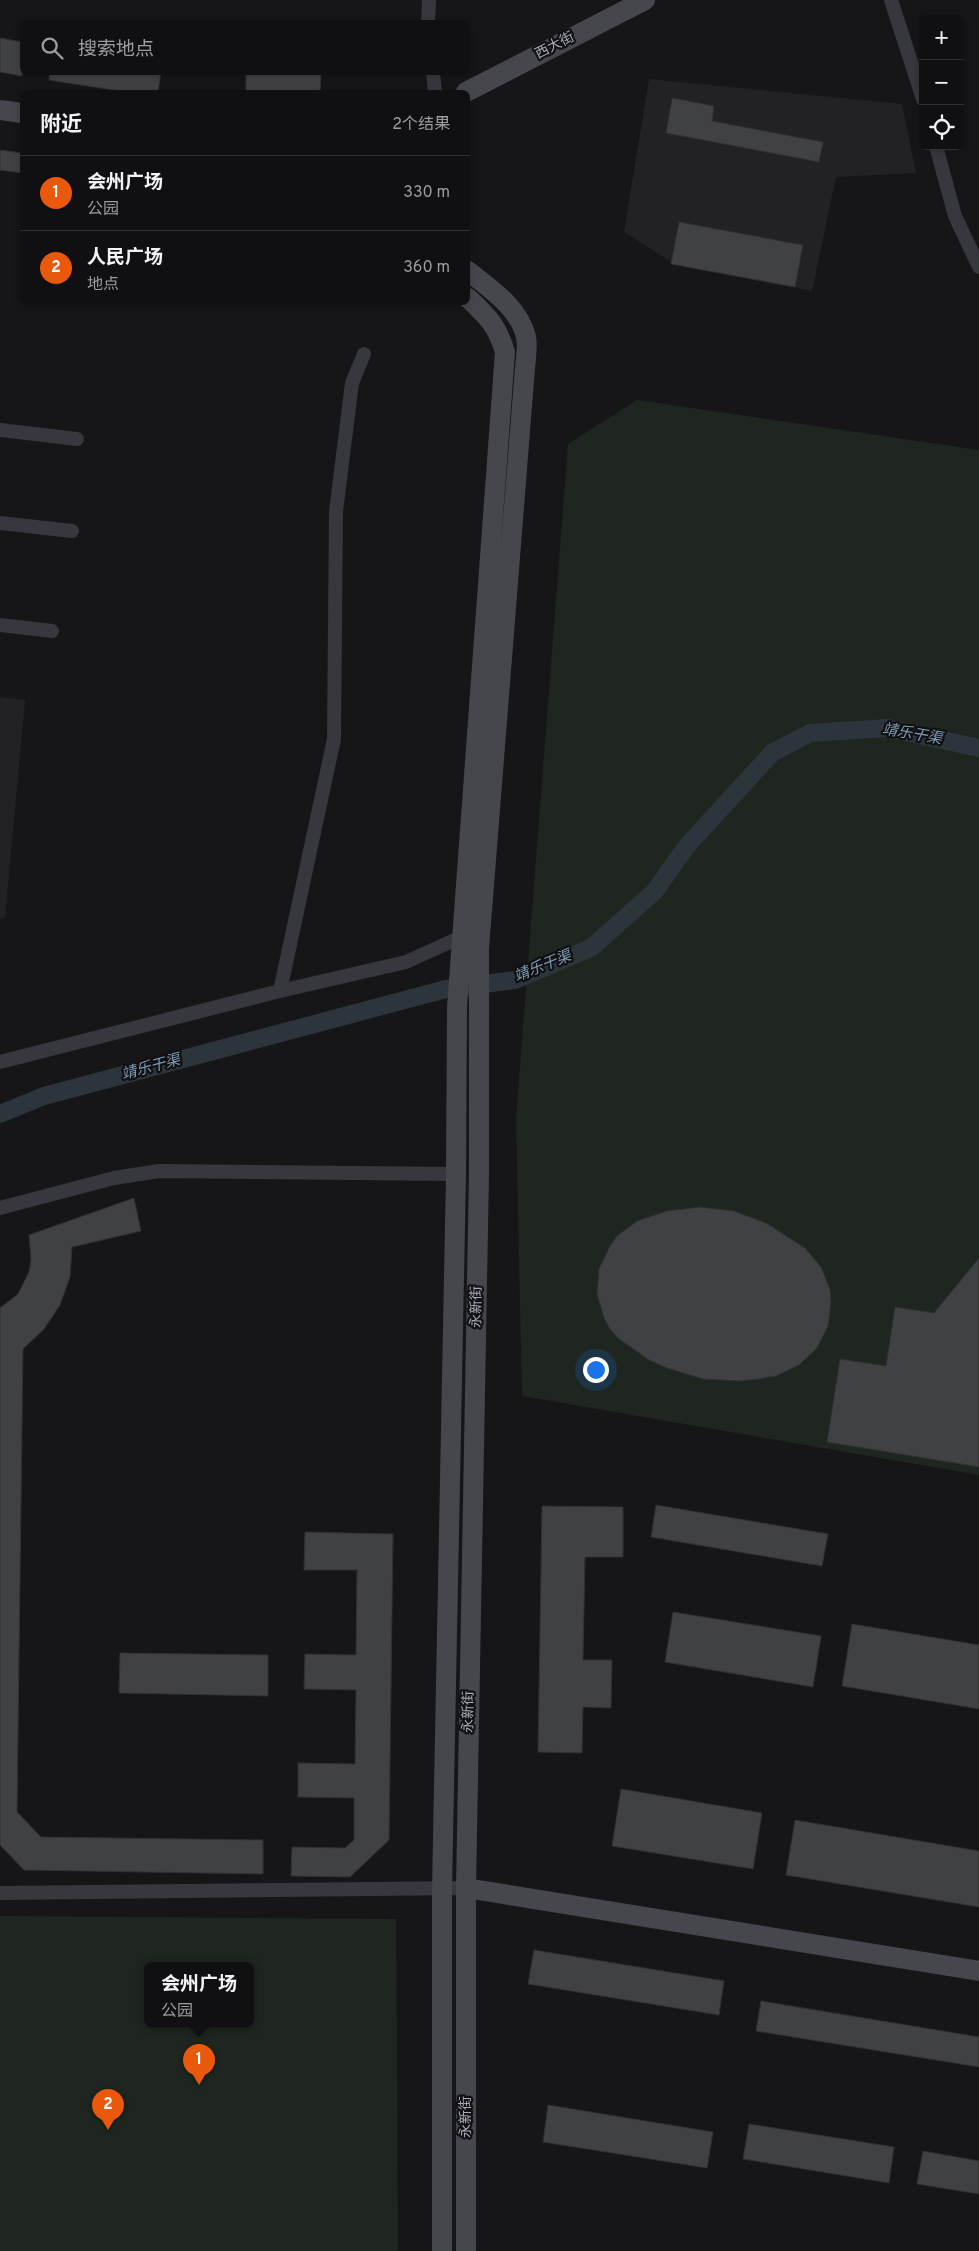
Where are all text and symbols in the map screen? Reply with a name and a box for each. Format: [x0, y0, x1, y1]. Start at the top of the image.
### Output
map controls [919, 15, 964, 150]
button: + [919, 15, 964, 60]
search box [20, 20, 470, 75]
street label: 西大街 [532, 29, 578, 63]
icon: search [38, 34, 66, 62]
text: 搜索地点 [78, 38, 154, 62]
button: − [919, 60, 964, 105]
button: locate [919, 105, 964, 150]
text: 附近 [40, 112, 82, 139]
text: 2个结果 [392, 115, 450, 135]
text: 会州广场 [87, 171, 163, 195]
text: 1 [53, 183, 59, 203]
text: 330 m [403, 183, 450, 203]
text: 公园 [87, 200, 119, 220]
text: 人民广场 [87, 246, 163, 270]
text: 2 [51, 258, 61, 278]
text: 360 m [403, 258, 450, 278]
text: 地点 [87, 275, 119, 295]
water label: 靖乐干渠 [881, 720, 945, 750]
water label: 靖乐干渠 [512, 946, 576, 987]
water label: 靖乐干渠 [120, 1051, 184, 1085]
street label: 永新街 [468, 1286, 486, 1328]
your location [583, 1357, 609, 1383]
street label: 永新街 [460, 1691, 478, 1733]
popup [144, 1962, 254, 2027]
text: 会州广场 [161, 1973, 237, 1997]
text: 公园 [161, 2002, 193, 2022]
pin: 1 [183, 2044, 215, 2085]
pin: 2 [92, 2089, 124, 2130]
street label: 永新街 [458, 2096, 475, 2138]

